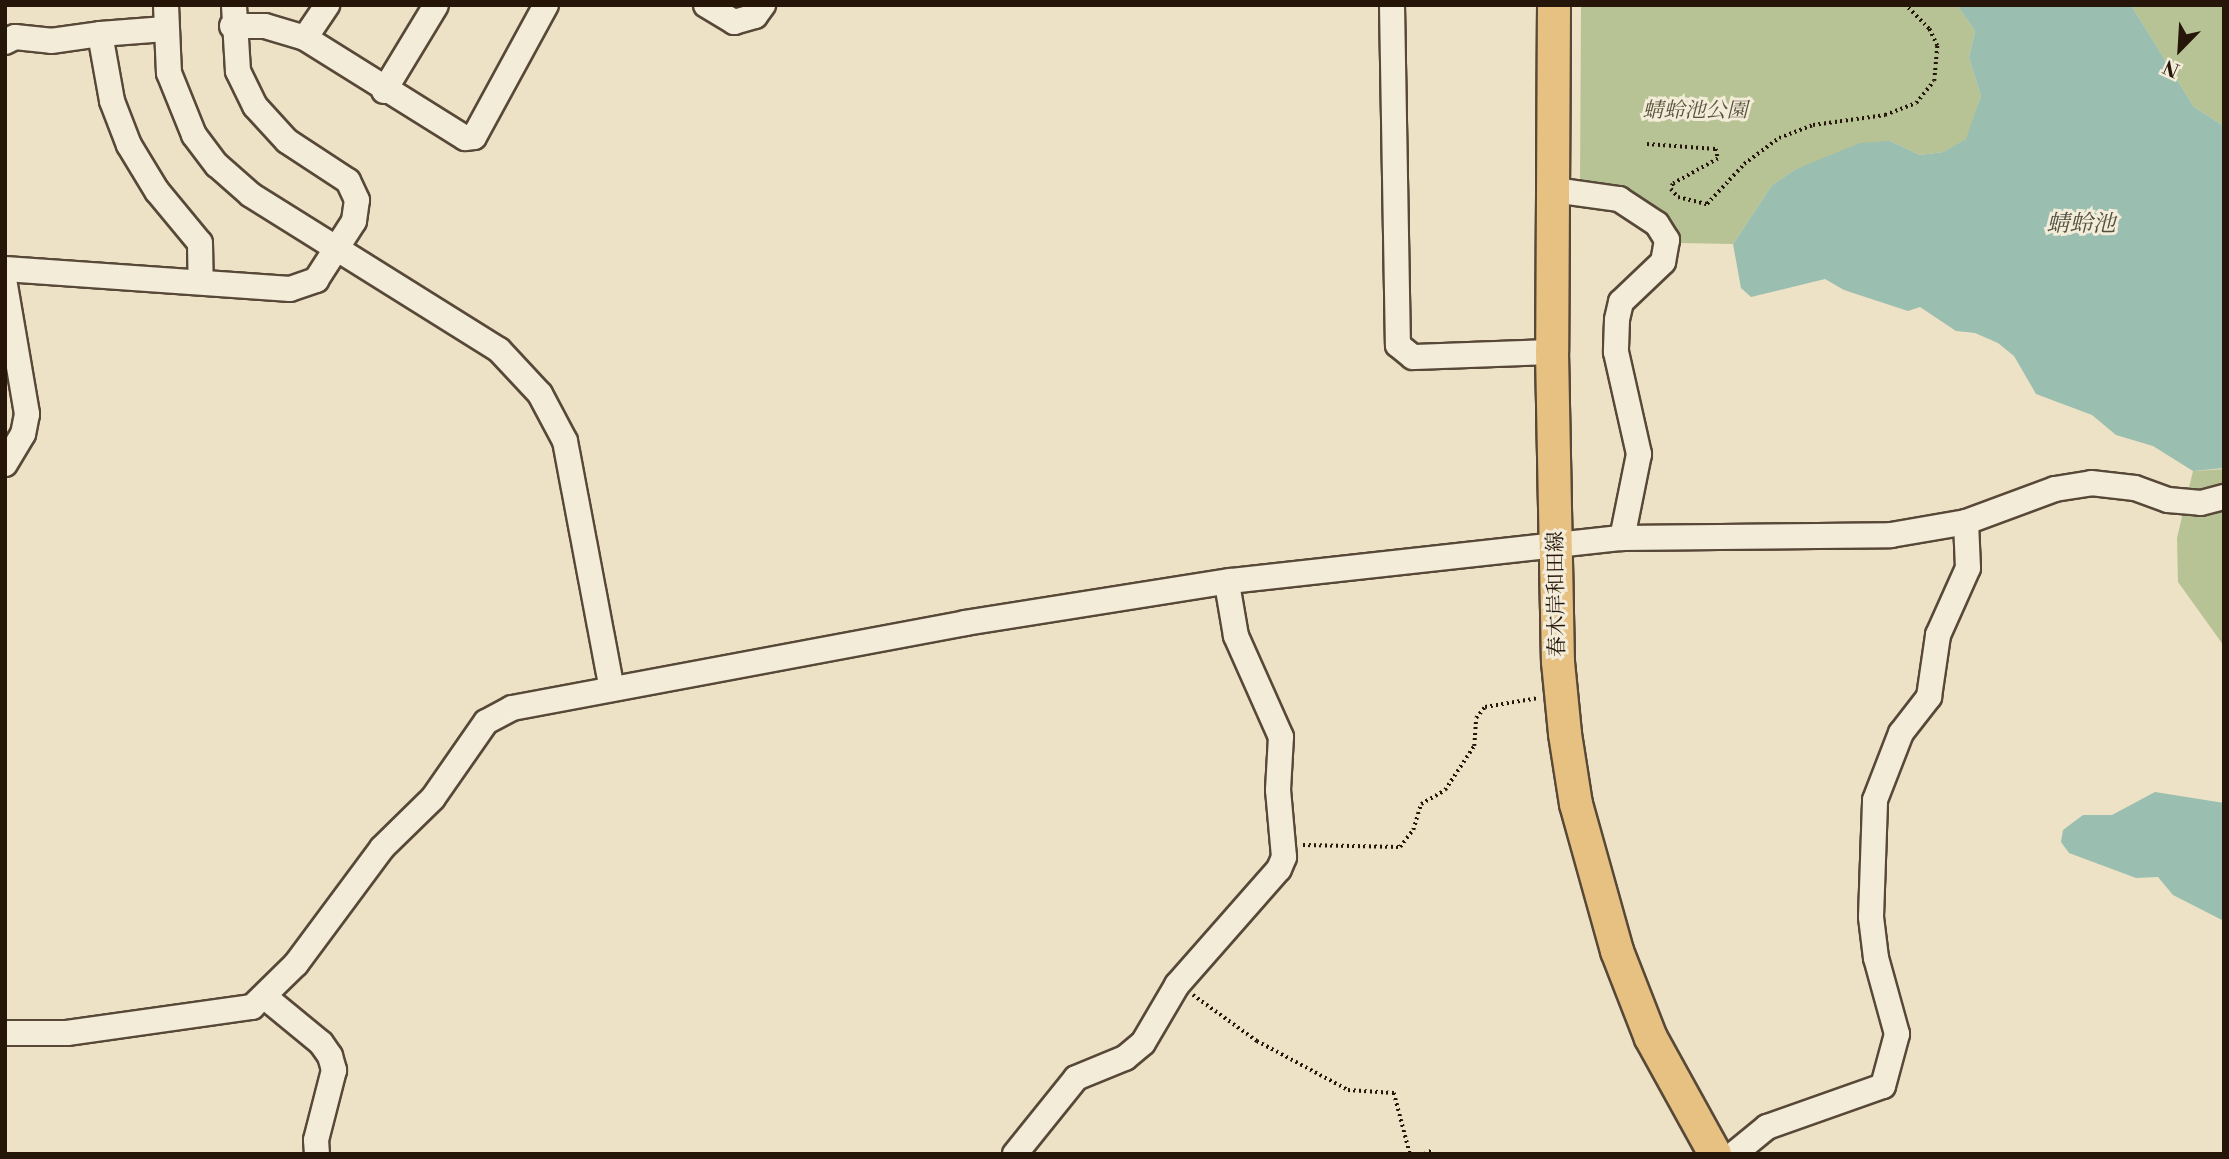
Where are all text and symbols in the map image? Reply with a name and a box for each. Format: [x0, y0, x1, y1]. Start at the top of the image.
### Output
north arrow [2145, 14, 2215, 84]
text: N [2160, 54, 2183, 82]
park label: 蜻蛉池公園 [1643, 98, 1747, 124]
water label: 蜻蛉池 [2047, 210, 2115, 238]
street label: 春木岸和田線 [1543, 531, 1571, 657]

